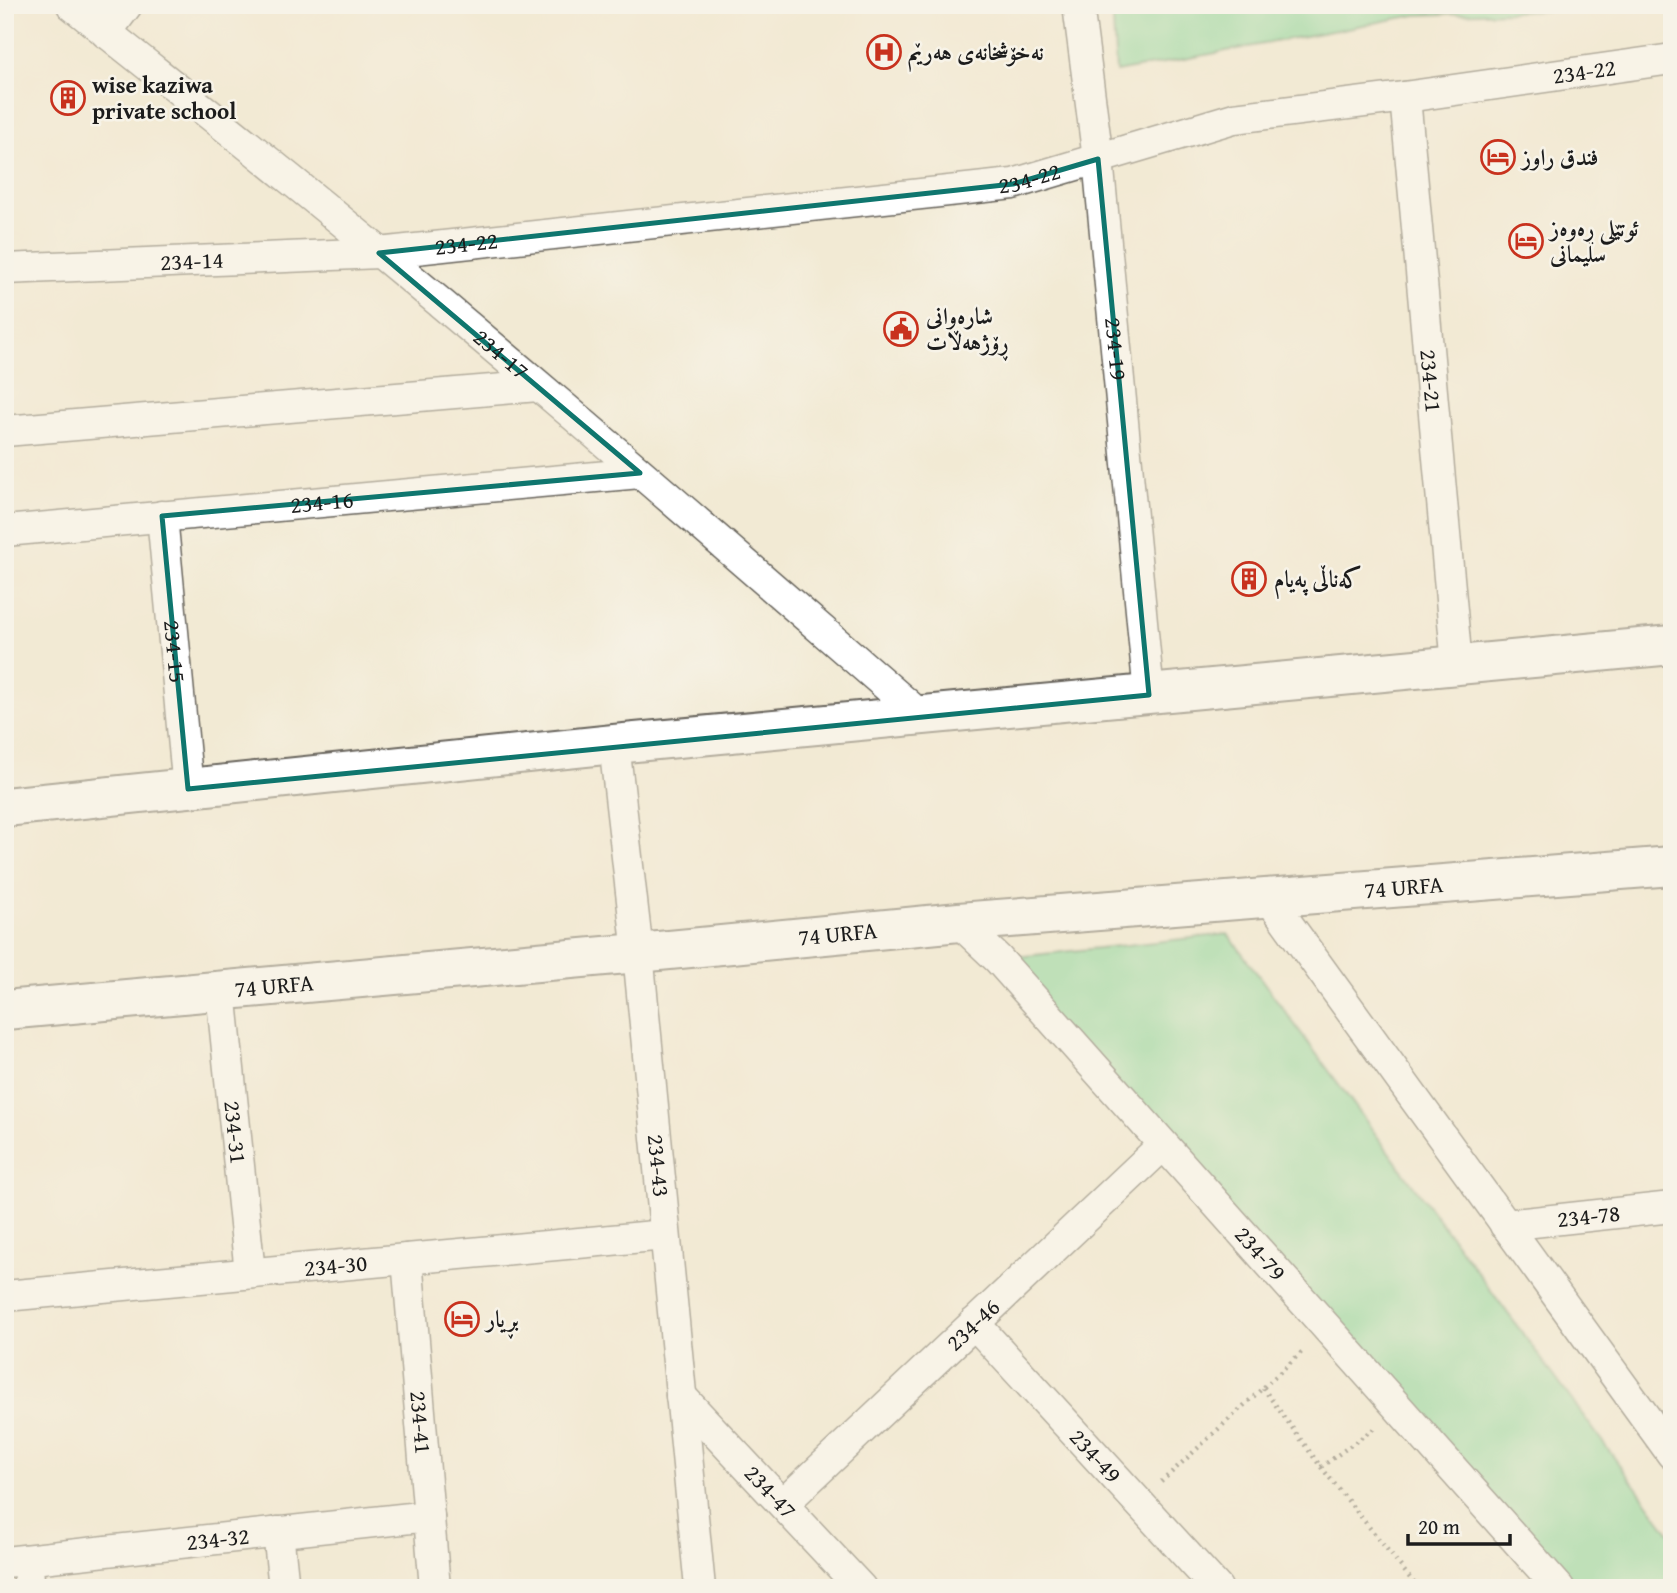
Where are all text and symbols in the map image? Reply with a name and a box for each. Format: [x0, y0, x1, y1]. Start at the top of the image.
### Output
hospital icon: نەخۆشخانەی هەرێم [865, 33, 903, 71]
place label: نەخۆشخانەی هەرێم [908, 35, 1044, 72]
street label: 234-22 [1550, 50, 1618, 92]
place label: wise kaziwa private school [92, 68, 236, 127]
building icon: wise kaziwa private school [49, 79, 87, 117]
hotel icon: فندق راوز [1479, 138, 1517, 176]
place label: فندق راوز [1519, 140, 1599, 173]
street label: 234-22 [997, 154, 1064, 202]
place label: ئوتێلی ڕەوەز سلیمانی [1547, 211, 1639, 270]
hotel icon: ئوتێلی ڕەوەز سلیمانی [1507, 222, 1545, 260]
street label: 234-22 [433, 223, 499, 263]
street label: 234-14 [159, 243, 224, 278]
place label: شارەوانی ڕۆژهەڵات [925, 299, 1009, 362]
public building icon: شارەوانی ڕۆژهەڵات [882, 310, 920, 348]
street label: 234-19 [1097, 316, 1136, 382]
street label: 234-17 [467, 320, 536, 386]
street label: 234-21 [1412, 348, 1451, 414]
street label: 234-16 [289, 482, 355, 521]
building icon: کەناڵی پەیام [1230, 560, 1268, 598]
place label: کەناڵی پەیام [1274, 562, 1362, 600]
street label: 234-15 [156, 618, 195, 684]
street label: 74 URFA [1363, 867, 1444, 906]
street label: 74 URFA [796, 913, 878, 953]
street label: 74 URFA [233, 965, 315, 1005]
street label: 234-31 [216, 1099, 256, 1165]
street label: 234-43 [640, 1132, 679, 1199]
street label: 234-78 [1555, 1196, 1622, 1235]
street label: 234-79 [1227, 1218, 1294, 1287]
street label: 234-30 [303, 1246, 369, 1284]
street label: 234-46 [938, 1291, 1007, 1358]
hotel icon: بڕیار [443, 1300, 481, 1338]
place label: بڕیار [483, 1302, 519, 1340]
street label: 234-41 [402, 1389, 441, 1455]
street label: 234-49 [1062, 1421, 1130, 1490]
street label: 234-47 [737, 1457, 805, 1526]
scale bar [1408, 1502, 1509, 1546]
text: 20 m [1418, 1511, 1460, 1542]
street label: 234-32 [184, 1519, 251, 1558]

